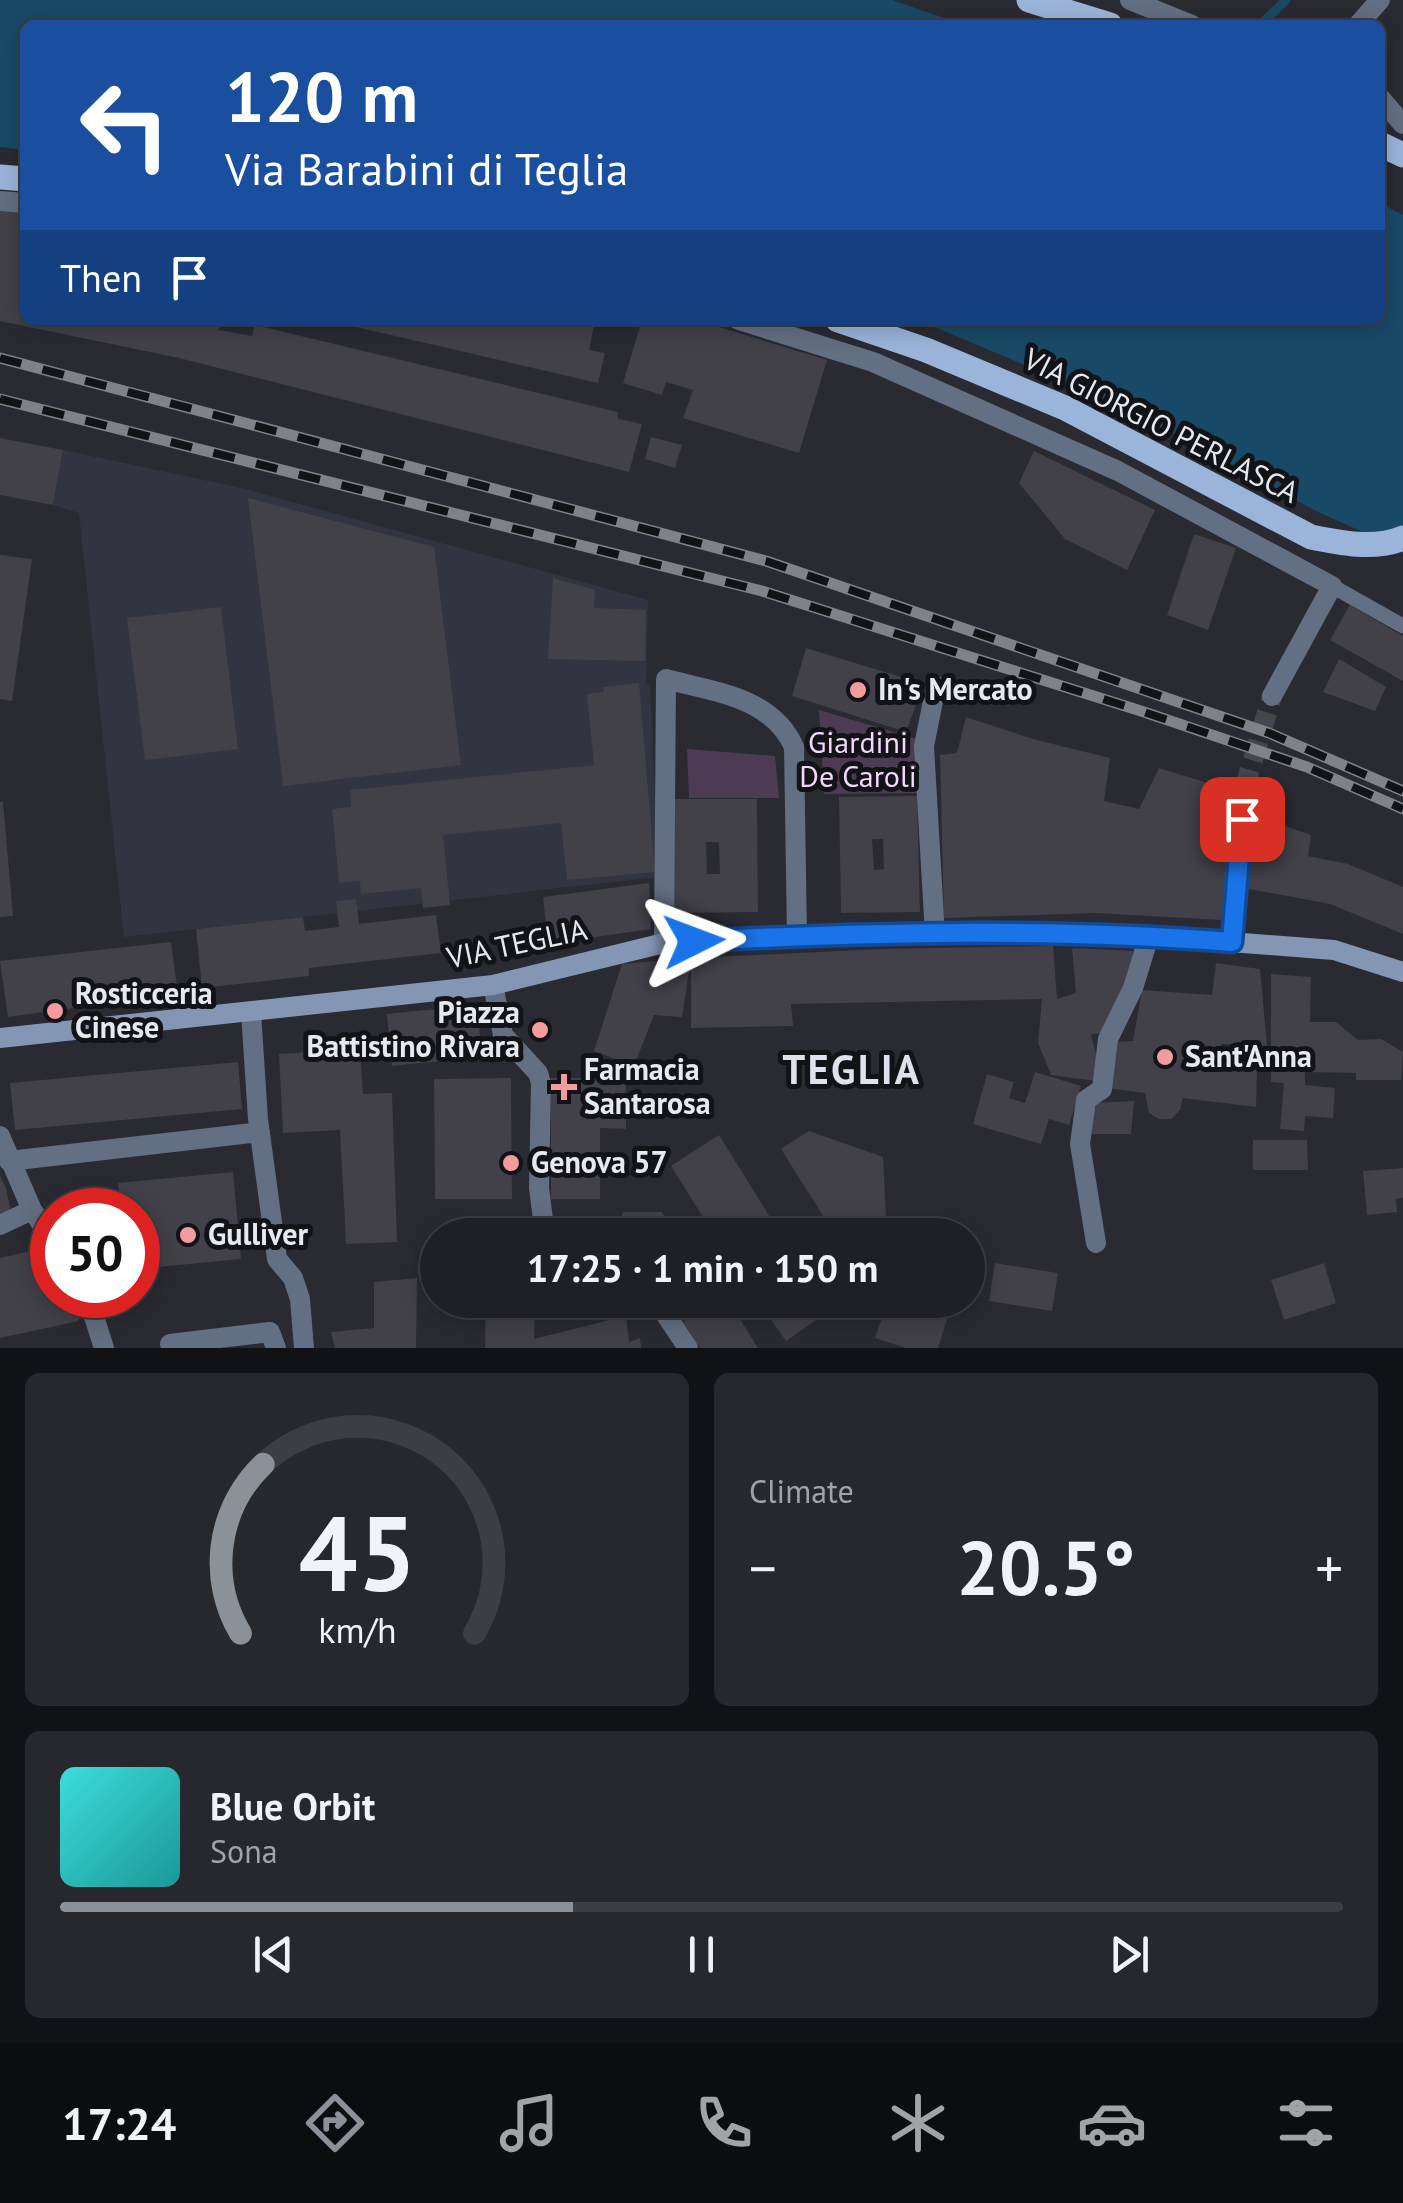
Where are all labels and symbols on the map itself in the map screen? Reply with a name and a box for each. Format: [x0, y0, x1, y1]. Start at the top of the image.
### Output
street label: VIA GIORGIO PERLASCA [1017, 338, 1306, 511]
place label: In's Mercato [878, 669, 1033, 708]
marker: In's Mercato [847, 679, 869, 701]
park label: Giardini De Caroli [799, 722, 917, 795]
pin [1200, 777, 1285, 862]
position arrow [642, 889, 746, 993]
street label: VIA TEGLIA [442, 909, 591, 977]
place label: Rosticceria Cinese [75, 973, 213, 1046]
place label: Piazza Battistino Rivara [307, 992, 520, 1065]
marker: Rosticceria Cinese [44, 1000, 66, 1022]
marker: Piazza Battistino Rivara [529, 1019, 551, 1041]
place label: Sant'Anna [1185, 1036, 1312, 1075]
district label: TEGLIA [782, 1043, 922, 1095]
marker: Sant'Anna [1154, 1046, 1176, 1068]
place label: Farmacia Santarosa [584, 1049, 711, 1122]
marker: Farmacia Santarosa [553, 1076, 575, 1098]
place label: Genova 57 [531, 1142, 667, 1181]
marker: Genova 57 [500, 1152, 522, 1174]
speed limit sign: 50 [30, 1188, 160, 1318]
place label: Gulliver [208, 1214, 308, 1253]
marker: Gulliver [177, 1224, 199, 1246]

